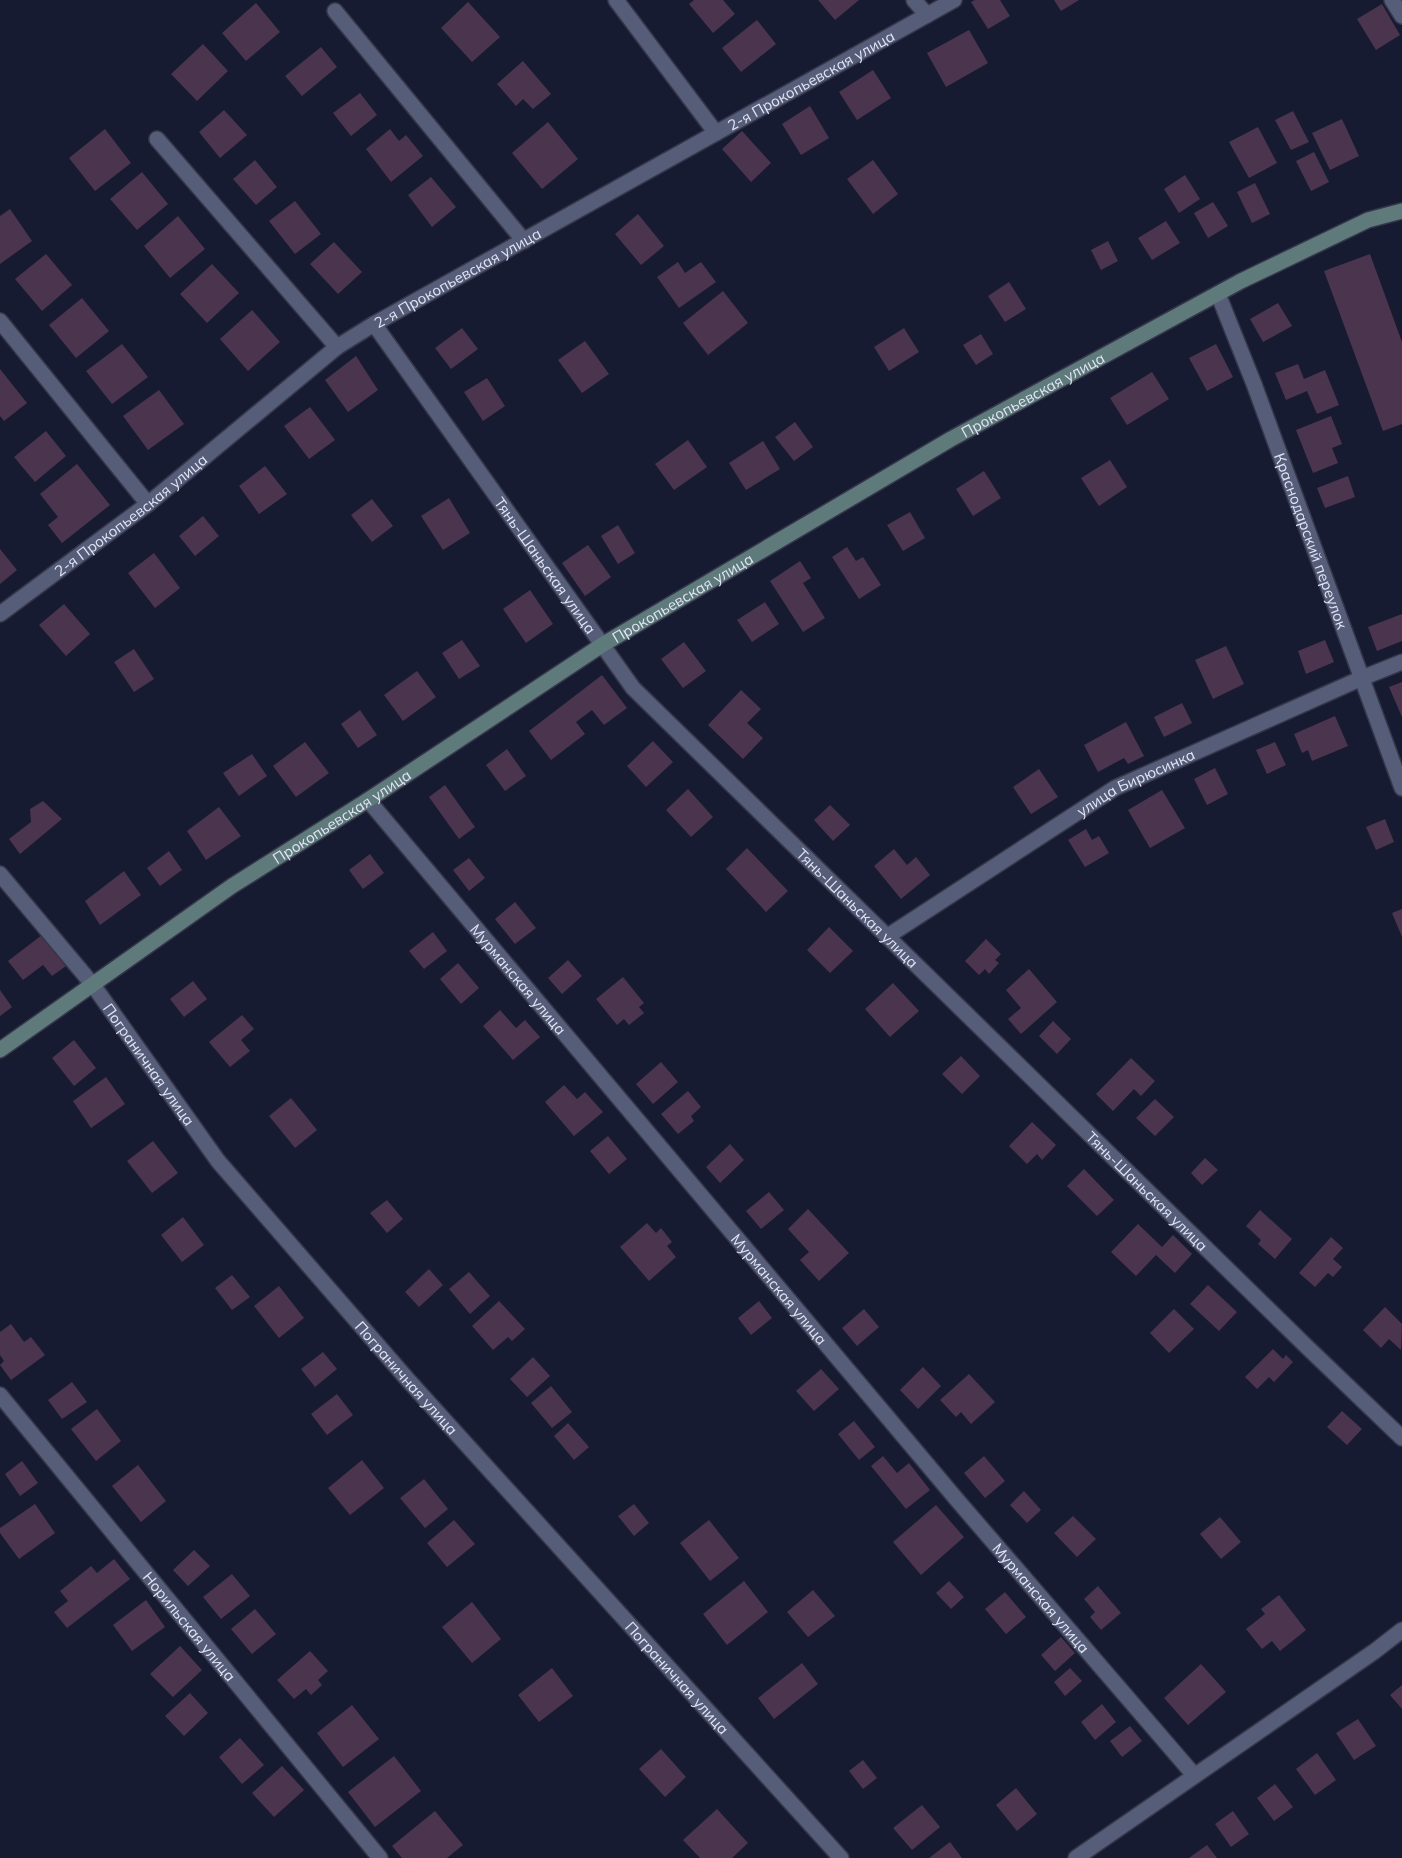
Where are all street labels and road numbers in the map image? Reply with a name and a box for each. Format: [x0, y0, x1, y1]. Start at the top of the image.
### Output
street label: 2-я Прокопьевская улица [724, 26, 898, 134]
street label: 2-я Прокопьевская улица [370, 223, 544, 332]
street label: Прокопьевская улица [958, 348, 1108, 441]
street label: 2-я Прокопьевская улица [50, 450, 211, 580]
street label: Краснодарский переулок [1271, 450, 1353, 632]
street label: Тянь-Шаньская улица [491, 493, 601, 637]
street label: Прокопьевская улица [608, 549, 756, 647]
street label: улица Бирюсинка [1073, 744, 1198, 820]
street label: Прокопьевская улица [269, 765, 414, 868]
street label: Тянь-Шаньская улица [793, 844, 923, 971]
street label: Мурманская улица [467, 920, 571, 1038]
street label: Пограничная улица [99, 999, 199, 1129]
street label: Тянь-Шаньская улица [1082, 1127, 1212, 1255]
street label: Мурманская улица [727, 1230, 832, 1348]
street label: Пограничная улица [351, 1317, 462, 1438]
street label: Мурманская улица [989, 1539, 1094, 1657]
street label: Норильская улица [139, 1567, 240, 1685]
street label: Пограничная улица [622, 1617, 733, 1738]

